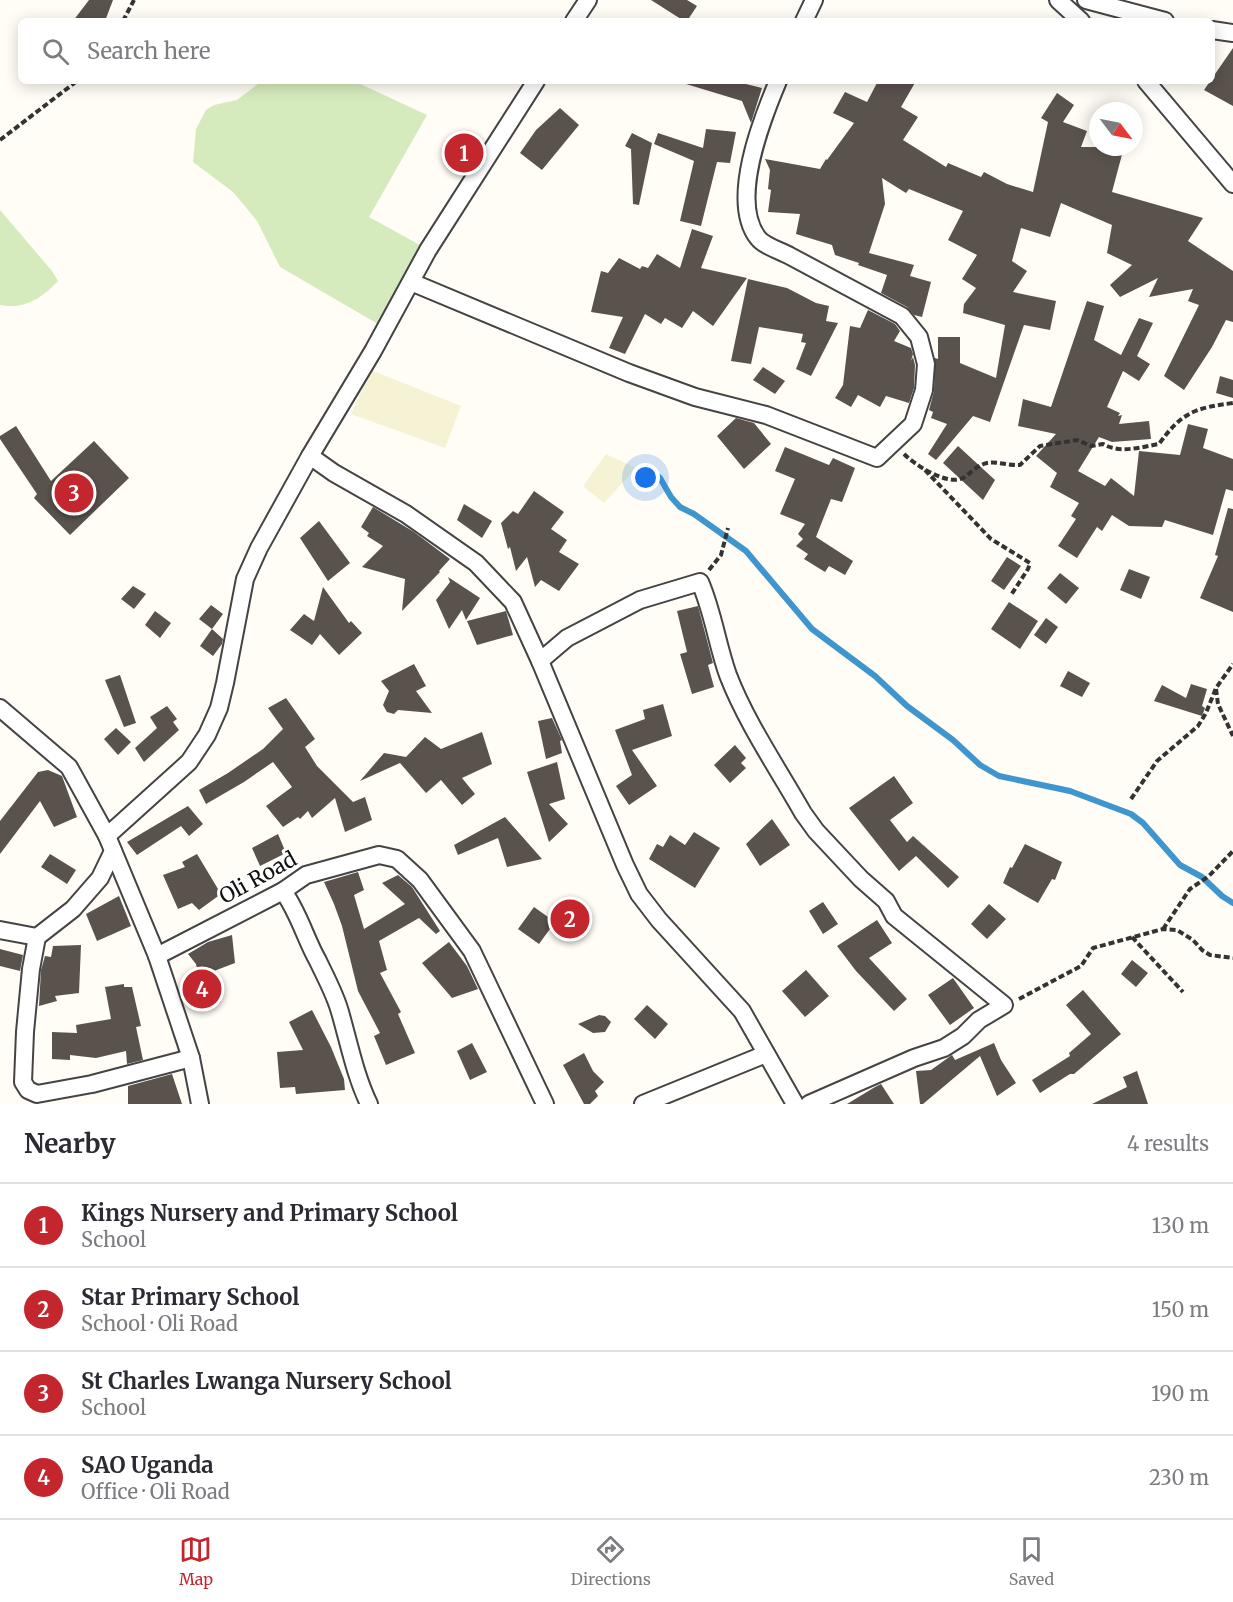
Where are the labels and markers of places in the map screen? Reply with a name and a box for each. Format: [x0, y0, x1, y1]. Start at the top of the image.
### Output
pin: 1 [444, 130, 484, 176]
pin: 3 [54, 470, 94, 516]
pin: 2 [550, 896, 590, 942]
pin: 4 [182, 966, 222, 1012]

